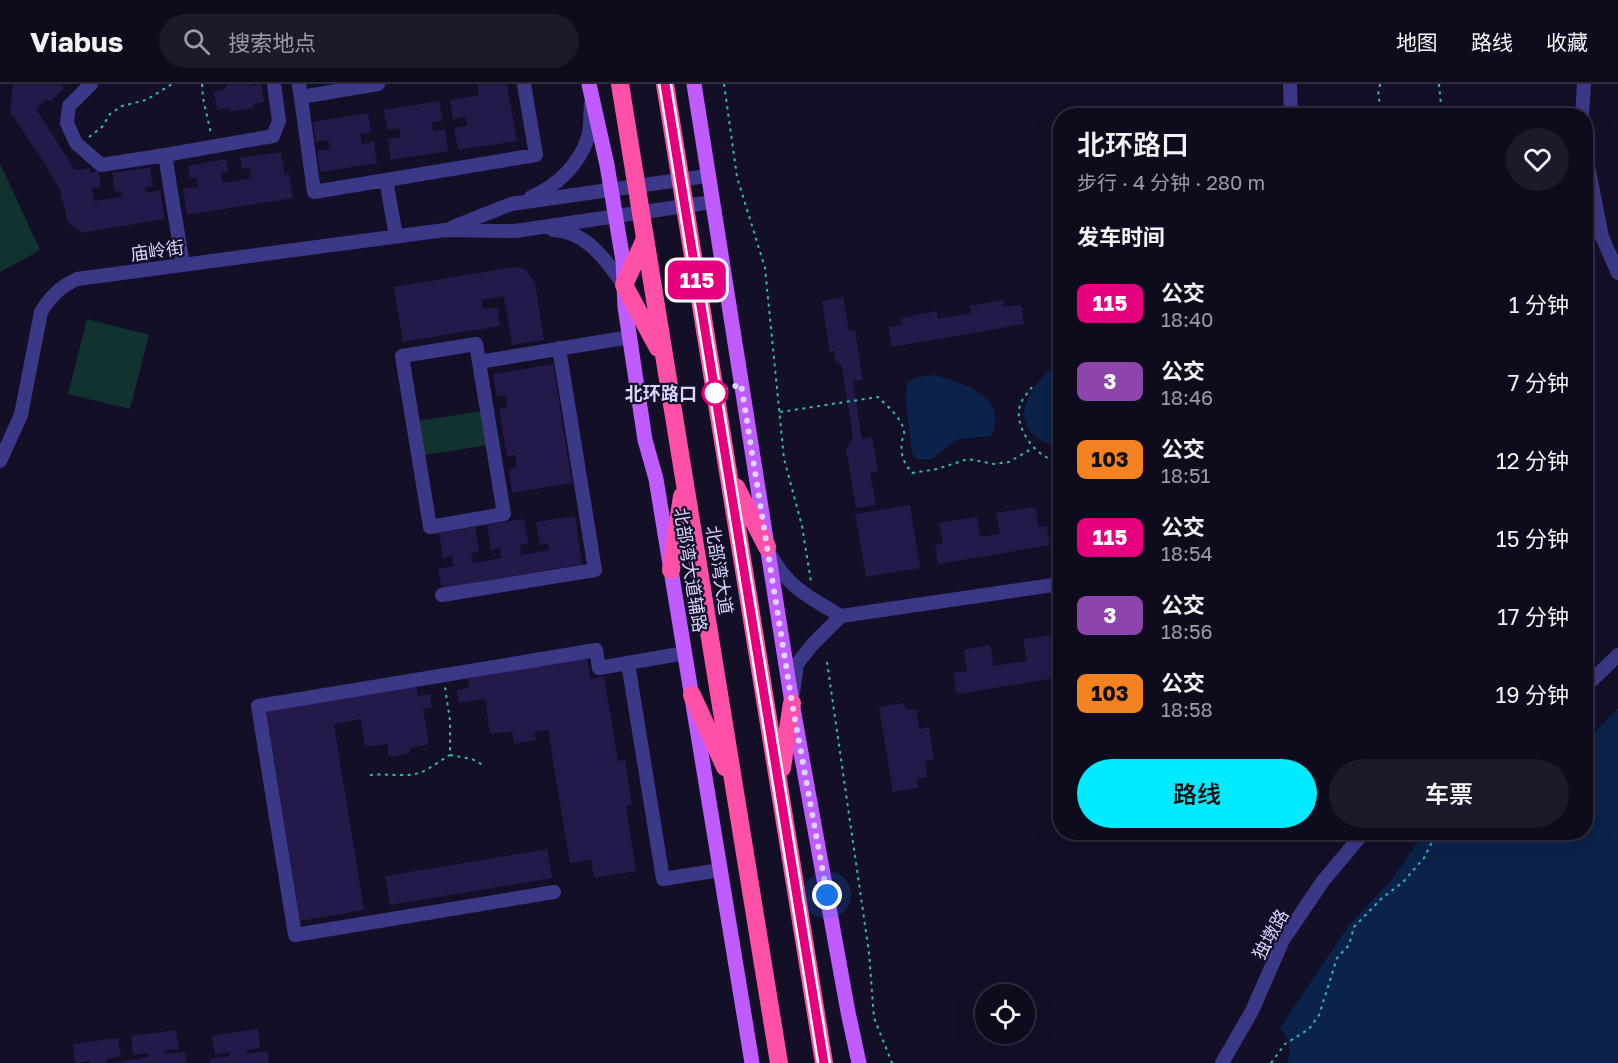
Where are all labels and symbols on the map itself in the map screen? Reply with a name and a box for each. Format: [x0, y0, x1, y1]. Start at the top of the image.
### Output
street label: 庙岭街 [129, 235, 185, 265]
line badge: 115 [662, 260, 732, 300]
marker: 北环路口 [702, 380, 728, 406]
place label: 北环路口 [625, 382, 697, 404]
street label: 北部湾大道辅路 [670, 506, 712, 634]
street label: 北部湾大道 [702, 524, 738, 616]
your location [812, 880, 842, 910]
street label: 独墩路 [1247, 905, 1293, 963]

